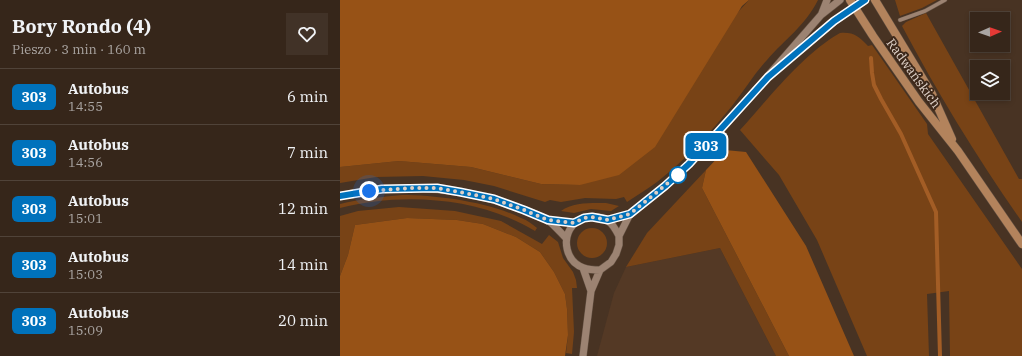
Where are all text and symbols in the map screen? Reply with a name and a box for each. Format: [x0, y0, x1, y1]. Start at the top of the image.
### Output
north arrow [970, 12, 1010, 52]
map controls [970, 12, 1010, 100]
button: heart [286, 13, 328, 55]
text: Bory Rondo (4) [12, 14, 151, 38]
street label: Radwańskich [883, 35, 945, 111]
text: Pieszo · 3 min · 160 m [12, 41, 146, 58]
button: layers [970, 60, 1010, 100]
text: Autobus [68, 79, 129, 98]
text: 6 min [287, 87, 328, 106]
text: 303 [21, 88, 47, 106]
text: 14:55 [68, 98, 103, 115]
line badge: 303 [683, 133, 729, 159]
text: Autobus [68, 135, 129, 154]
text: 303 [693, 137, 719, 155]
text: 7 min [287, 143, 328, 162]
text: 303 [21, 144, 47, 162]
text: 14:56 [68, 154, 103, 171]
unlabelled marker [669, 166, 687, 184]
your location [359, 181, 379, 201]
text: Autobus [68, 191, 129, 210]
text: 12 min [278, 199, 328, 218]
text: 303 [21, 200, 47, 218]
text: 15:01 [68, 210, 103, 227]
text: Autobus [68, 247, 129, 266]
text: 14 min [278, 255, 328, 274]
text: 303 [21, 256, 47, 274]
text: 15:03 [68, 266, 103, 283]
text: Autobus [68, 303, 129, 322]
text: 20 min [278, 311, 328, 330]
text: 303 [21, 312, 47, 330]
text: 15:09 [68, 322, 103, 339]

